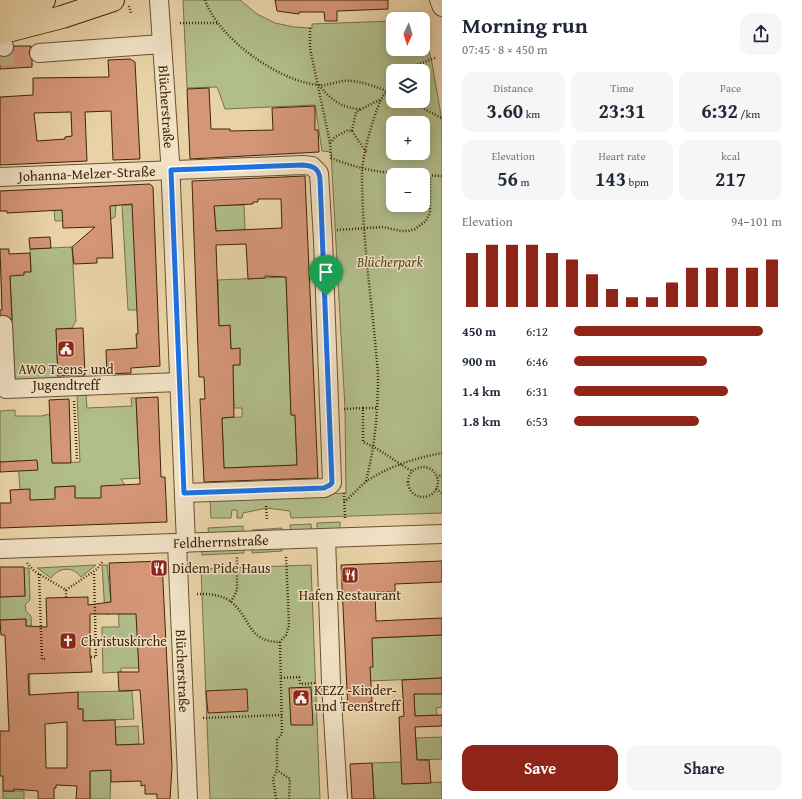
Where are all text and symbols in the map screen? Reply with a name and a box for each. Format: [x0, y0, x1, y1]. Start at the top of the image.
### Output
text: Morning run [462, 9, 588, 41]
north arrow [386, 12, 430, 56]
map controls [386, 12, 430, 212]
button: share [740, 13, 782, 55]
text: 07:45 · 8 × 450 m [462, 40, 548, 59]
button: layers [386, 64, 430, 108]
street label: Blücherstraße [154, 65, 179, 149]
text: Distance [494, 80, 533, 96]
text: Time [610, 80, 634, 96]
text: Pace [720, 80, 741, 96]
text: 3.60 [486, 96, 523, 125]
text: 23:31 [598, 96, 646, 125]
text: 6:32 [701, 96, 738, 125]
text: km [523, 106, 540, 122]
text: /km [738, 106, 760, 122]
button: + [386, 116, 430, 160]
text: Elevation [492, 148, 535, 164]
text: Heart rate [598, 148, 646, 164]
text: kcal [721, 148, 740, 164]
street label: Johanna-Melzer-Straße [16, 161, 156, 186]
text: 56 [497, 164, 518, 193]
text: 143 [595, 164, 626, 193]
text: 217 [715, 164, 746, 193]
button: − [386, 168, 430, 212]
text: m [518, 174, 529, 190]
text: bpm [626, 174, 649, 190]
text: Elevation [462, 212, 513, 231]
text: 94–101 m [731, 212, 782, 231]
park label: Blücherpark [356, 252, 424, 272]
pin [309, 255, 343, 296]
icon: arrive [315, 261, 337, 283]
text: 450 m [462, 322, 496, 341]
text: 6:12 [526, 322, 548, 341]
public building icon: AWO Teens- und Jugendtreff [56, 339, 76, 359]
text: 900 m [462, 352, 496, 371]
text: 6:46 [526, 352, 548, 371]
place label: AWO Teens- und Jugendtreff [18, 359, 114, 395]
text: 1.4 km [462, 382, 501, 401]
text: 6:31 [526, 382, 548, 401]
text: 1.8 km [462, 412, 501, 431]
text: 6:53 [526, 412, 548, 431]
street label: Feldherrnstraße [173, 530, 269, 553]
restaurant icon: Didem Pide Haus [149, 558, 169, 578]
place label: Didem Pide Haus [172, 558, 271, 578]
restaurant icon: Hafen Restaurant [340, 565, 360, 585]
place label: Hafen Restaurant [299, 585, 401, 605]
street label: Blücherstraße [171, 629, 194, 713]
church icon: Christuskirche [58, 631, 78, 651]
place label: Christuskirche [81, 631, 167, 651]
place label: KEZZ -Kinder- und Teenstreff [314, 680, 402, 716]
public building icon: KEZZ -Kinder- und Teenstreff [291, 688, 311, 708]
button: Save [462, 745, 618, 791]
button: Share [626, 745, 782, 791]

